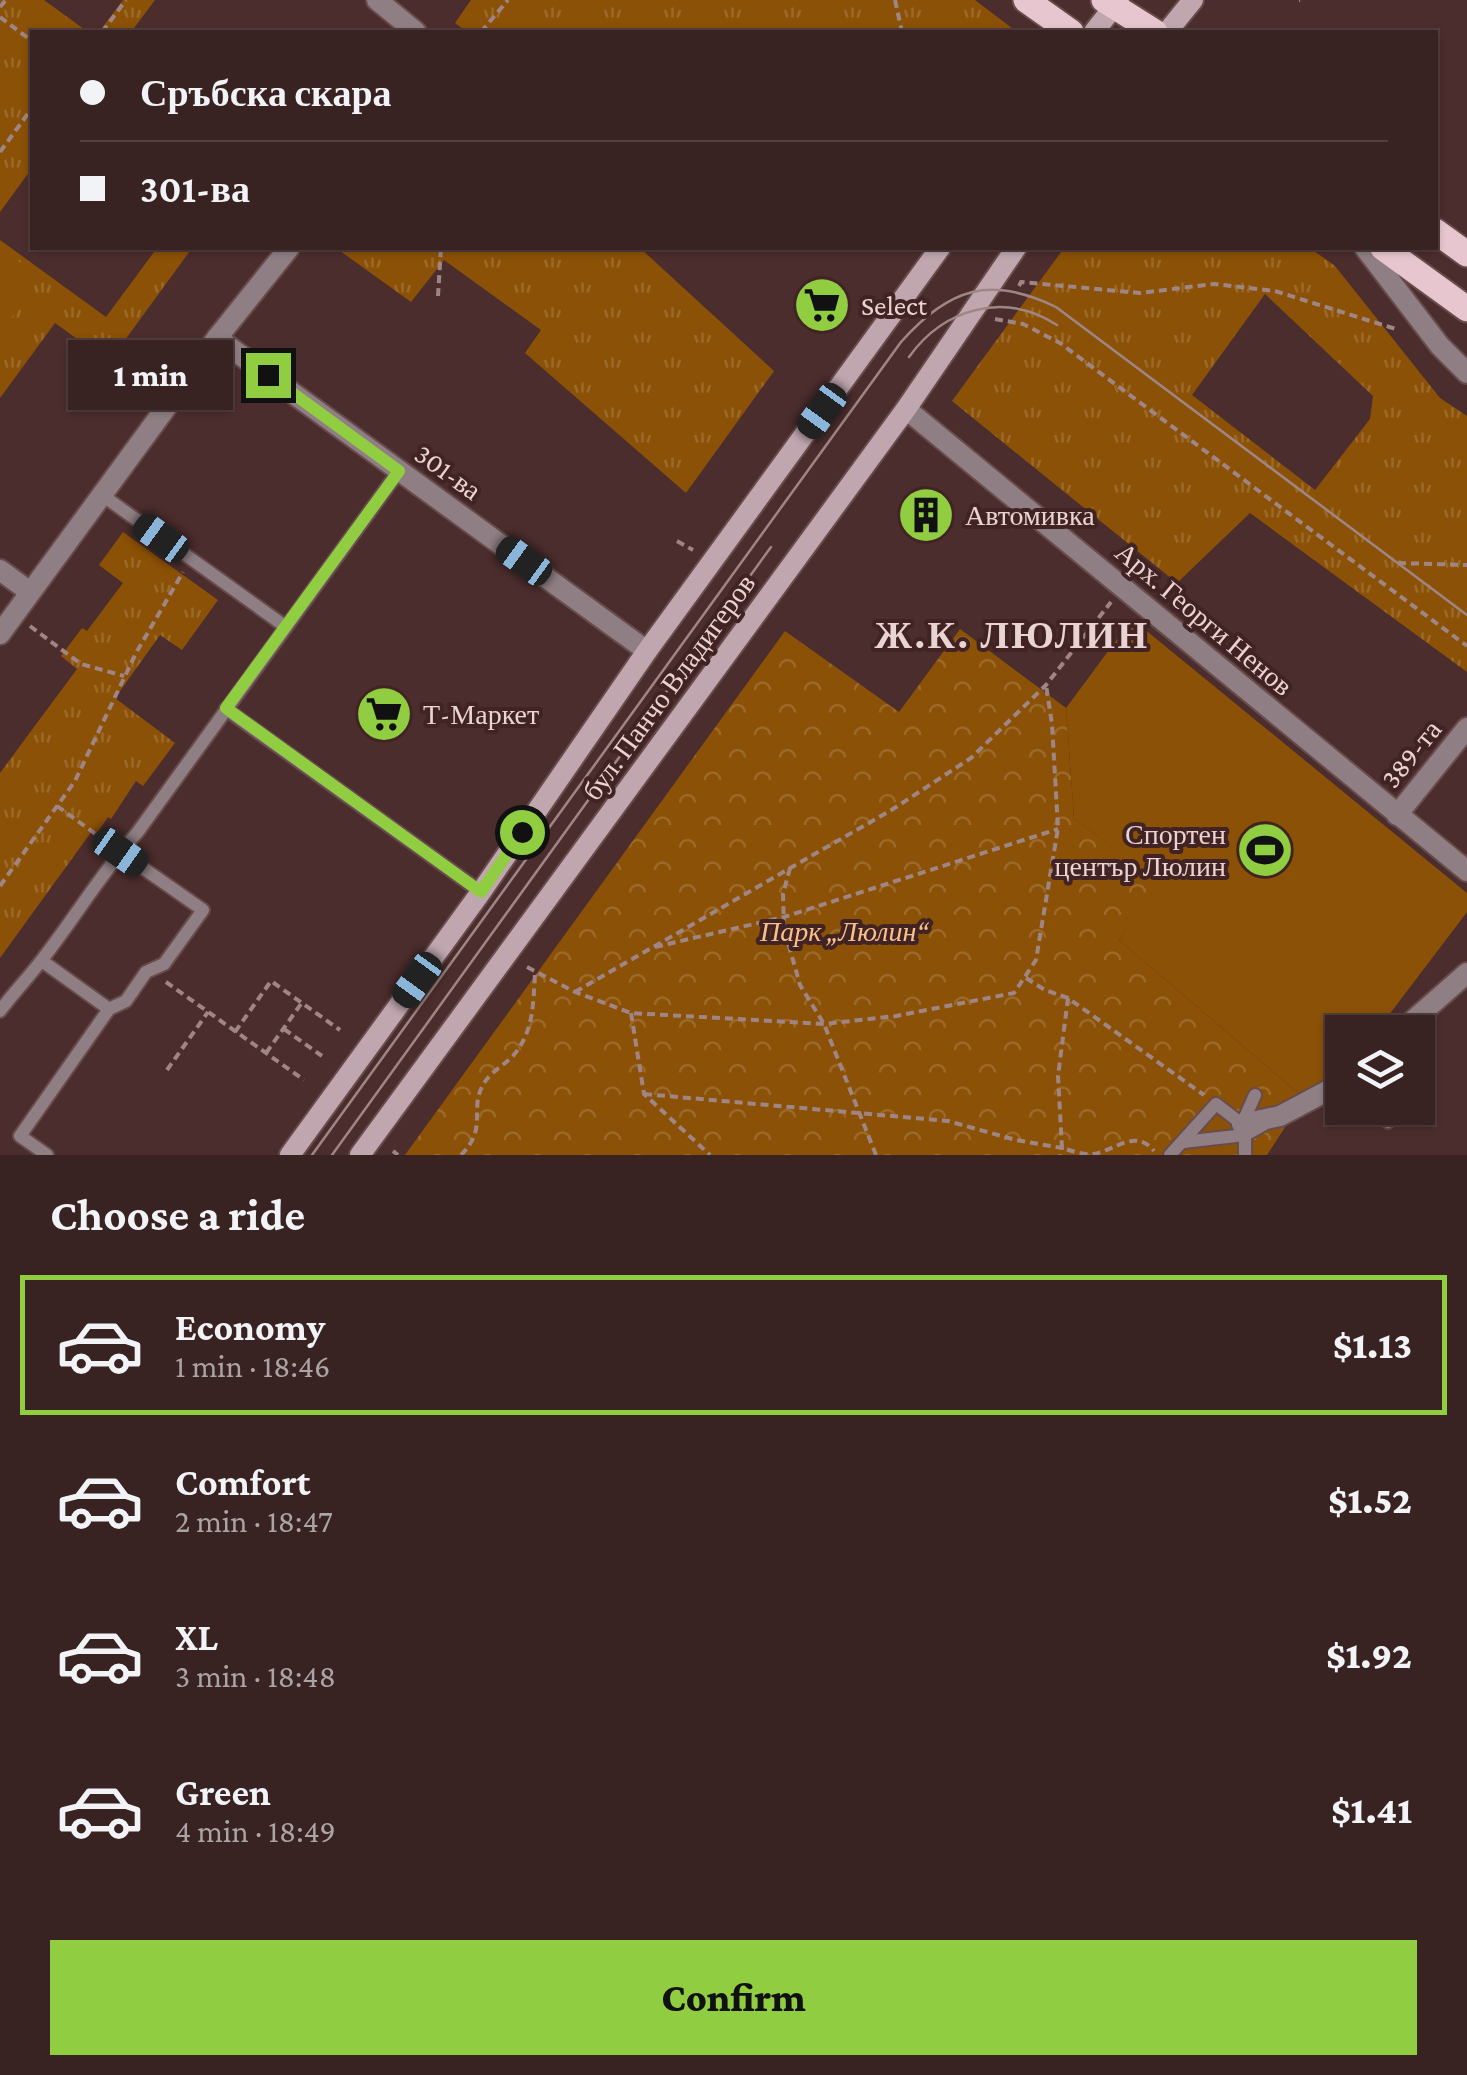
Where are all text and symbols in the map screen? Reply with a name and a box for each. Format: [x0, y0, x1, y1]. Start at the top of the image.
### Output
text: Сръбска скара [140, 72, 392, 114]
text: 301-ва [140, 168, 250, 210]
supermarket icon: Select [792, 275, 852, 335]
place label: Select [861, 290, 928, 321]
callout: 1 min [68, 340, 233, 410]
route end [246, 353, 291, 398]
text: 1 min [113, 357, 188, 393]
car [792, 378, 852, 444]
street label: 301-ва [409, 438, 487, 507]
building icon: Автомивка [896, 485, 956, 545]
place label: Автомивка [965, 500, 1095, 531]
car [128, 508, 194, 568]
car [491, 531, 557, 591]
street label: Арх. Георги Ненов [1109, 536, 1299, 702]
street label: бул. Панчо Владигеров [577, 568, 761, 806]
district label: Ж.К. ЛЮЛИН [874, 614, 1150, 656]
supermarket icon: Т-Маркет [354, 684, 414, 744]
place label: Т-Маркет [423, 699, 539, 730]
street label: 389-та [1375, 714, 1448, 794]
route start [500, 810, 545, 855]
place label: Спортен център Люлин [1054, 819, 1226, 882]
sports icon: Спортен център Люлин [1235, 820, 1295, 880]
car [87, 823, 153, 881]
park label: Парк „Люлин“ [759, 916, 929, 947]
car [387, 947, 447, 1013]
map controls [1325, 1015, 1435, 1125]
button: layers [1325, 1015, 1435, 1125]
text: Choose a ride [50, 1190, 305, 1240]
icon: car [55, 1300, 145, 1390]
text: Economy [175, 1306, 325, 1348]
text: $1.13 [1333, 1324, 1412, 1366]
text: 1 min · 18:46 [175, 1348, 330, 1384]
icon: car [55, 1455, 145, 1545]
text: Comfort [175, 1461, 311, 1503]
text: $1.52 [1328, 1479, 1412, 1521]
text: 2 min · 18:47 [175, 1503, 333, 1539]
icon: car [55, 1610, 145, 1700]
text: XL [175, 1616, 218, 1658]
text: $1.92 [1326, 1634, 1412, 1676]
text: 3 min · 18:48 [175, 1658, 336, 1694]
icon: car [55, 1765, 145, 1855]
text: Green [175, 1771, 271, 1813]
text: $1.41 [1331, 1789, 1412, 1831]
text: 4 min · 18:49 [175, 1813, 336, 1849]
button: Confirm [50, 1940, 1417, 2055]

